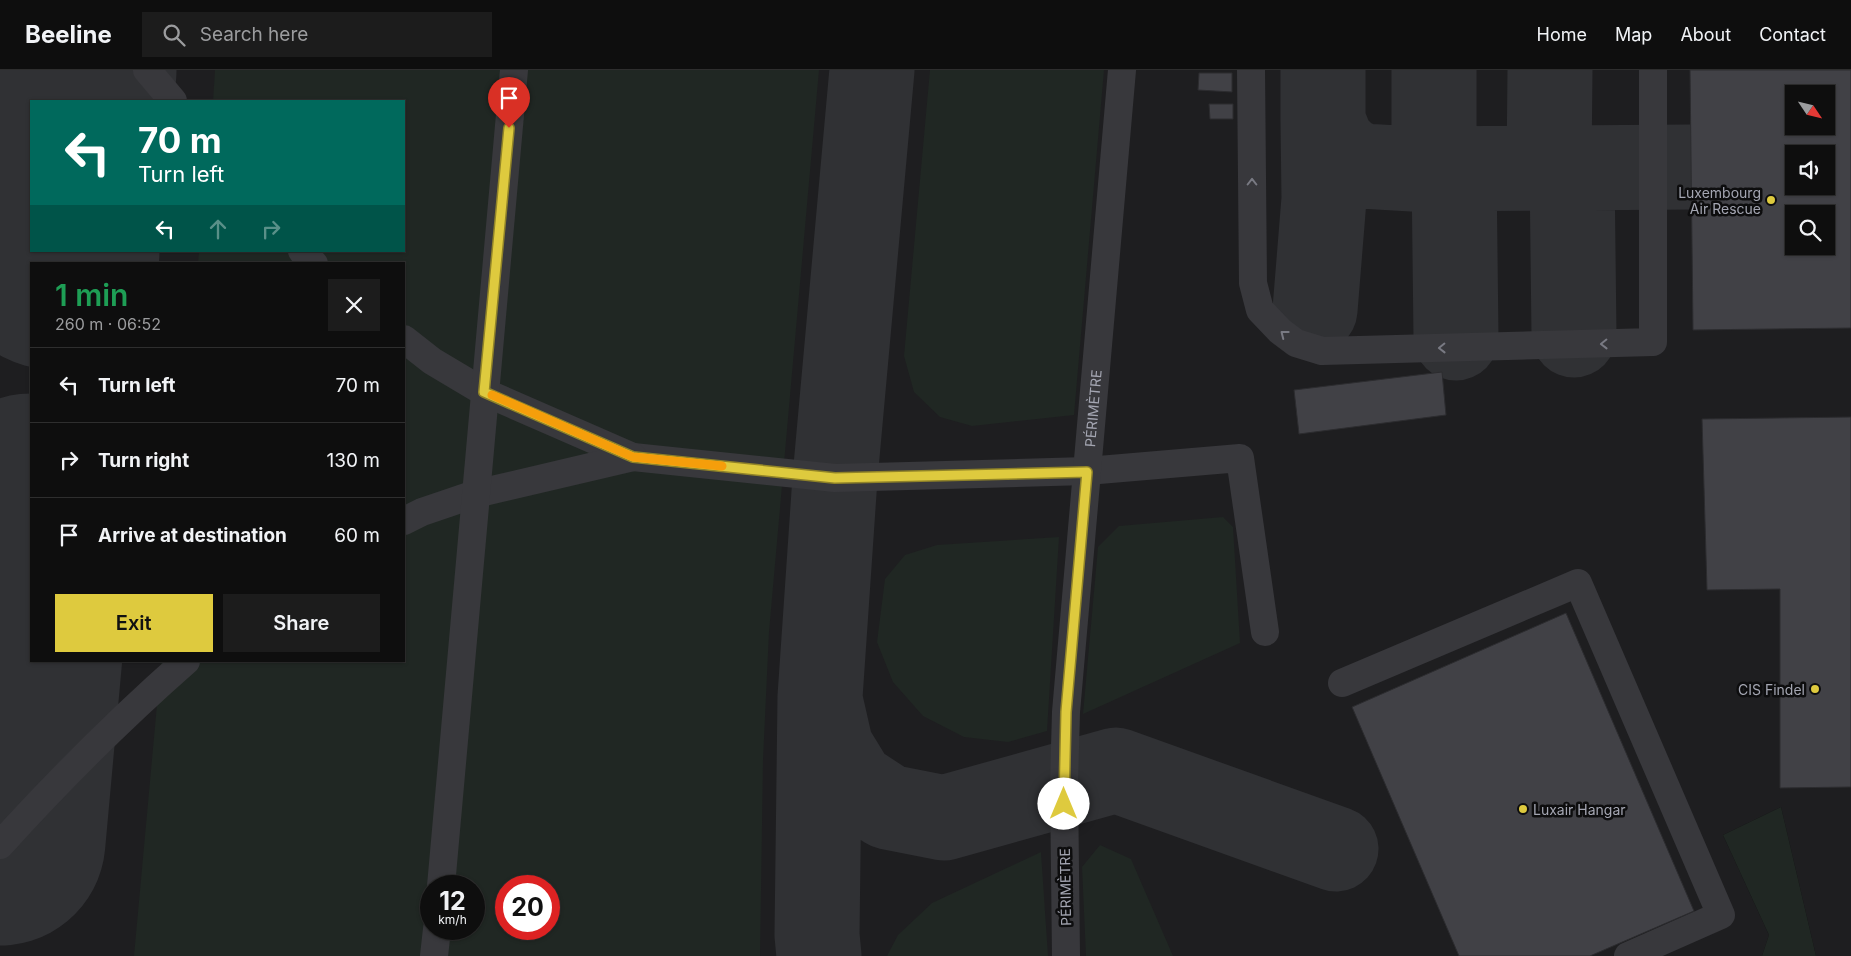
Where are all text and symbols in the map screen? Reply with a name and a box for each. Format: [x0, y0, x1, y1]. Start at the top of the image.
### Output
search box [142, 12, 492, 57]
text: Beeline [25, 20, 112, 49]
icon: search [160, 21, 188, 49]
text: Search here [200, 23, 308, 46]
text: Home [1537, 24, 1587, 45]
text: Map [1615, 24, 1652, 45]
text: About [1680, 24, 1731, 45]
text: Contact [1759, 24, 1826, 45]
pin [488, 77, 530, 128]
icon: arrive [495, 84, 523, 112]
north arrow [1785, 85, 1835, 135]
map controls [1785, 85, 1835, 255]
text: 70 m [138, 119, 222, 161]
icon: left [55, 120, 120, 185]
button: sound [1785, 145, 1835, 195]
text: Turn left [138, 161, 224, 187]
one-way arrow [1247, 178, 1257, 186]
place label: Luxembourg Air Rescue [1678, 184, 1761, 217]
marker: Luxembourg Air Rescue [1765, 194, 1777, 206]
button: search [1785, 205, 1835, 255]
icon: left [151, 215, 179, 243]
icon: ahead [204, 215, 232, 243]
icon: right [257, 215, 285, 243]
text: 1 min [55, 277, 128, 313]
button: close [328, 279, 380, 331]
text: 260 m · 06:52 [55, 314, 161, 334]
one-way arrow [1281, 331, 1290, 339]
one-way arrow [1600, 338, 1608, 349]
one-way arrow [1438, 343, 1446, 353]
street label: PÉRIMÈTRE [1081, 369, 1104, 448]
icon: left [55, 371, 83, 399]
text: Turn left [98, 374, 176, 397]
text: 70 m [336, 374, 380, 397]
icon: right [55, 446, 83, 474]
text: Turn right [98, 449, 189, 472]
text: 130 m [327, 449, 380, 472]
icon: arrive [55, 521, 83, 549]
text: Arrive at destination [98, 524, 287, 547]
text: 60 m [334, 524, 380, 547]
button: Exit [55, 594, 213, 652]
button: Share [223, 594, 380, 652]
place label: CIS Findel [1738, 681, 1805, 698]
marker: CIS Findel [1809, 683, 1821, 695]
position arrow [1037, 777, 1089, 829]
place label: Luxair Hangar [1533, 801, 1626, 818]
marker: Luxair Hangar [1517, 803, 1529, 815]
street label: PÉRIMÈTRE [1056, 848, 1074, 926]
speed limit sign: 20 [495, 875, 560, 940]
text: 12 [439, 886, 466, 916]
text: km/h [438, 912, 467, 927]

